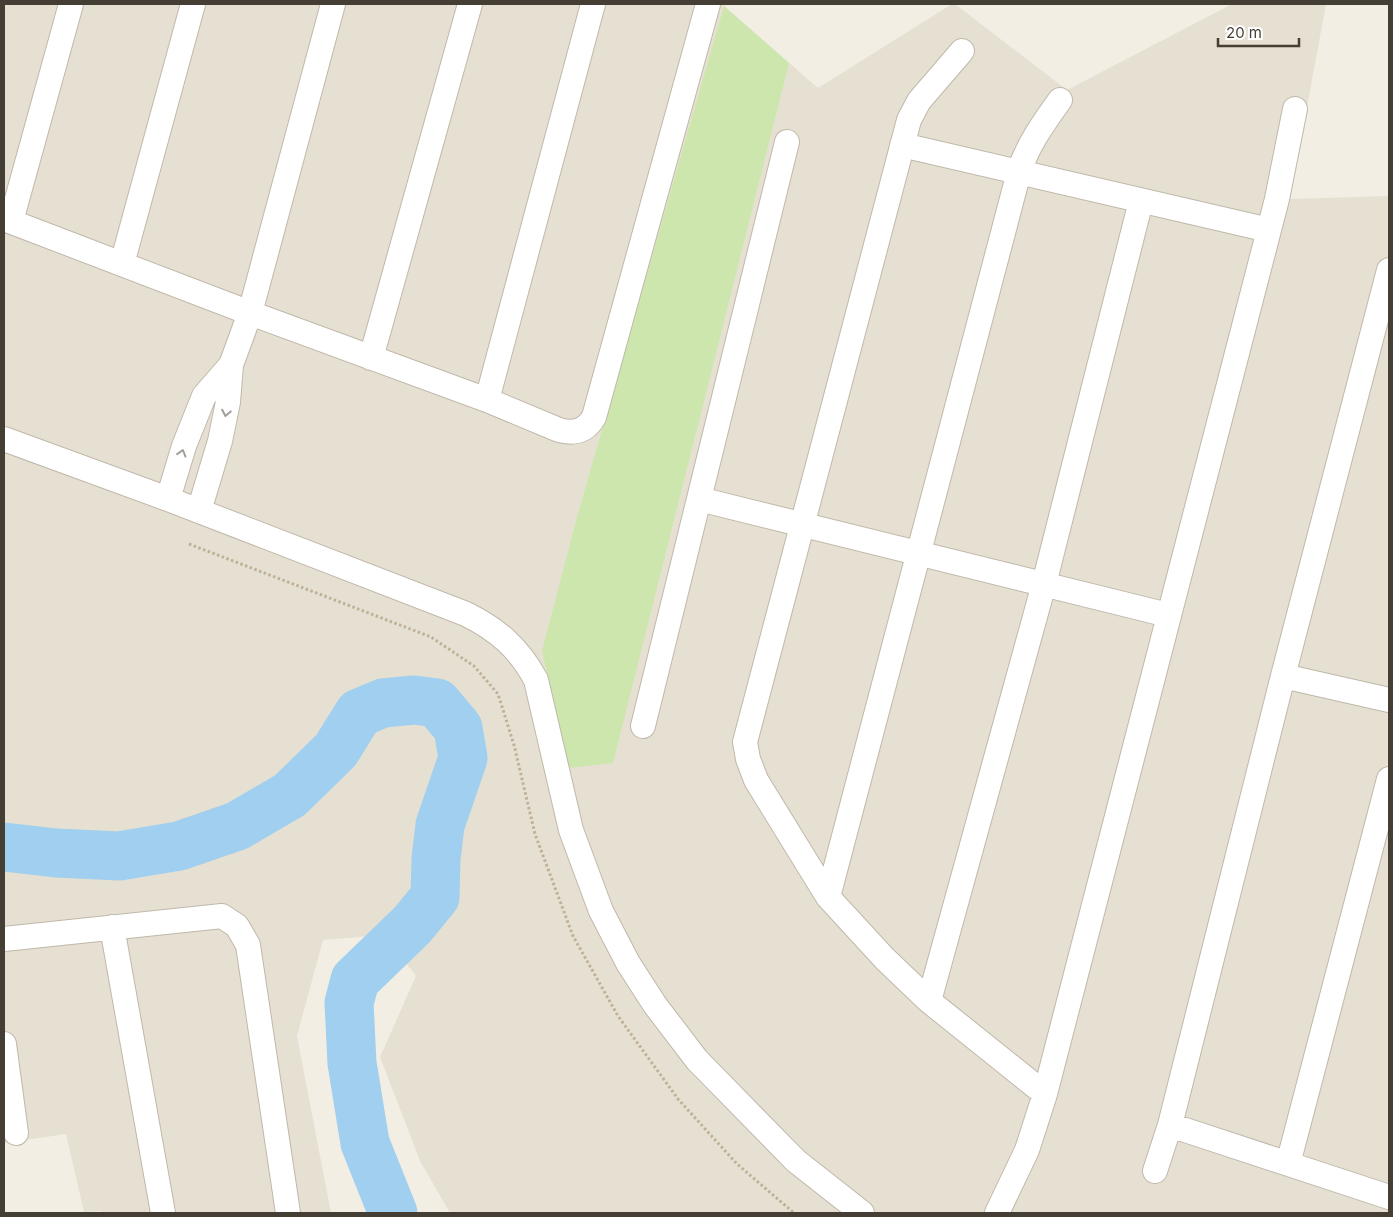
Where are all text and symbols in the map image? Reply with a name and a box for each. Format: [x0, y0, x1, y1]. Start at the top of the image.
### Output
scale bar [1218, 15, 1299, 47]
text: 20 m [1226, 23, 1262, 42]
one-way arrow [221, 409, 231, 418]
one-way arrow [177, 449, 187, 457]

